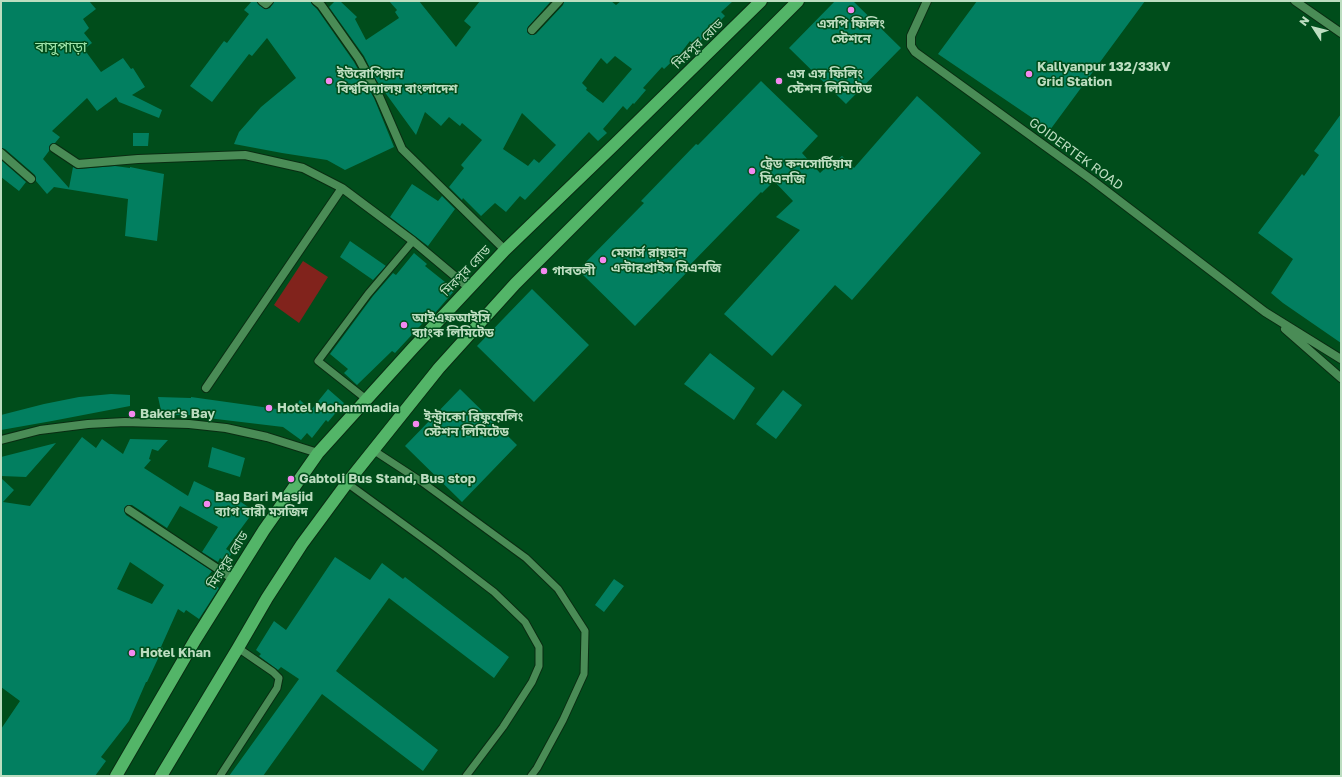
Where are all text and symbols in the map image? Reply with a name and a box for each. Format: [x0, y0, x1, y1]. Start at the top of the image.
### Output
marker: এসপি ফিলিং স্টেশনে [846, 5, 856, 15]
north arrow [1294, 8, 1334, 48]
text: N [1296, 13, 1312, 28]
street label: মিরপুর রোড [669, 16, 727, 72]
place label: এসপি ফিলিং স্টেশনে [817, 16, 885, 47]
district label: বাসুপাড়া [35, 38, 87, 56]
place label: Kallyanpur 132/33kV Grid Station [1037, 59, 1171, 90]
place label: ইউরোপিয়ান বিশ্ববিদ্যালয় বাংলাদেশ [337, 66, 458, 97]
place label: এস এস ফিলিং স্টেশন লিমিটেড [787, 66, 872, 97]
marker: Kallyanpur 132/33kV Grid Station [1024, 69, 1034, 79]
marker: ইউরোপিয়ান বিশ্ববিদ্যালয় বাংলাদেশ [324, 76, 334, 86]
marker: এস এস ফিলিং স্টেশন লিমিটেড [774, 76, 784, 86]
street label: GOIDERTEK ROAD [1026, 115, 1126, 193]
place label: ট্রেড কনসোর্টিয়াম সিএনজি [760, 156, 852, 187]
marker: ট্রেড কনসোর্টিয়াম সিএনজি [747, 166, 757, 176]
street label: মিরপুর রোড [438, 242, 494, 300]
place label: মেসার্স রায়হান এন্টারপ্রাইস সিএনজি [611, 245, 721, 276]
marker: মেসার্স রায়হান এন্টারপ্রাইস সিএনজি [598, 255, 608, 265]
place label: গাবতলী [552, 263, 595, 279]
marker: গাবতলী [539, 266, 549, 276]
place label: আইএফআইসি ব্যাংক লিমিটেড [412, 310, 494, 341]
marker: আইএফআইসি ব্যাংক লিমিটেড [399, 320, 409, 330]
place label: Hotel Mohammadia [277, 400, 399, 416]
marker: Hotel Mohammadia [264, 403, 274, 413]
place label: Baker's Bay [140, 406, 215, 422]
marker: Baker's Bay [127, 409, 137, 419]
place label: ইন্ট্রাকো রিফুয়েলিং স্টেশন লিমিটেড [424, 409, 523, 440]
marker: ইন্ট্রাকো রিফুয়েলিং স্টেশন লিমিটেড [411, 419, 421, 429]
place label: Gabtoli Bus Stand, Bus stop [299, 471, 476, 487]
marker: Gabtoli Bus Stand, Bus stop [286, 474, 296, 484]
place label: Bag Bari Masjid ব্যাগ বারী মসজিদ [215, 489, 313, 520]
marker: Bag Bari Masjid ব্যাগ বারী মসজিদ [202, 499, 212, 509]
street label: মিরপুর রোড [204, 528, 252, 592]
place label: Hotel Khan [140, 645, 211, 661]
marker: Hotel Khan [127, 648, 137, 658]

